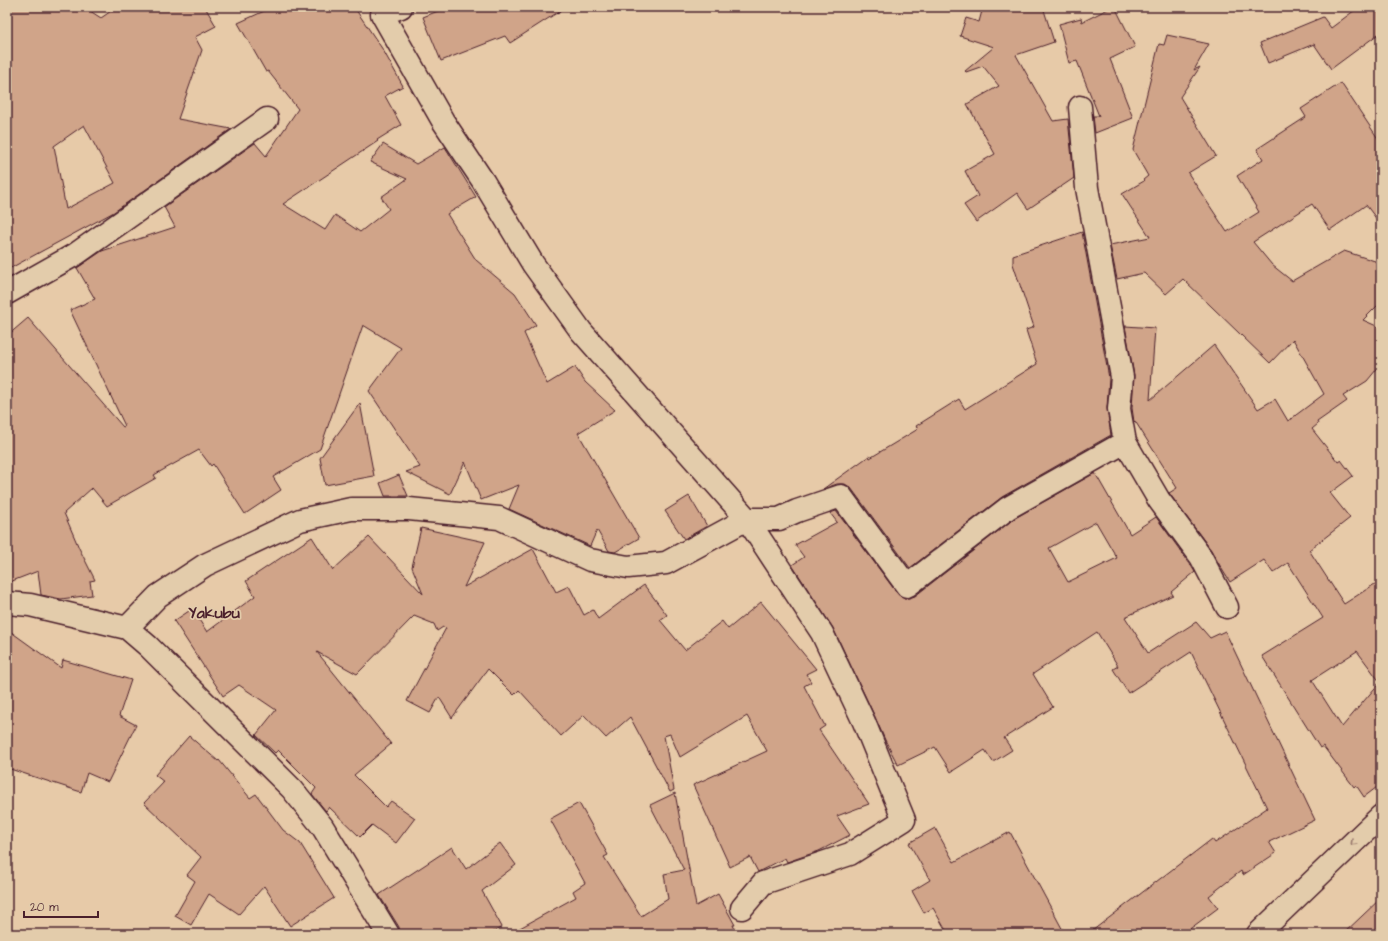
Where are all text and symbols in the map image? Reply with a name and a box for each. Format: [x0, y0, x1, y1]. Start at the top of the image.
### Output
district label: Yakubu [188, 602, 240, 624]
one-way arrow [1350, 838, 1358, 845]
scale bar [24, 893, 98, 919]
text: 20 m [30, 899, 59, 916]

